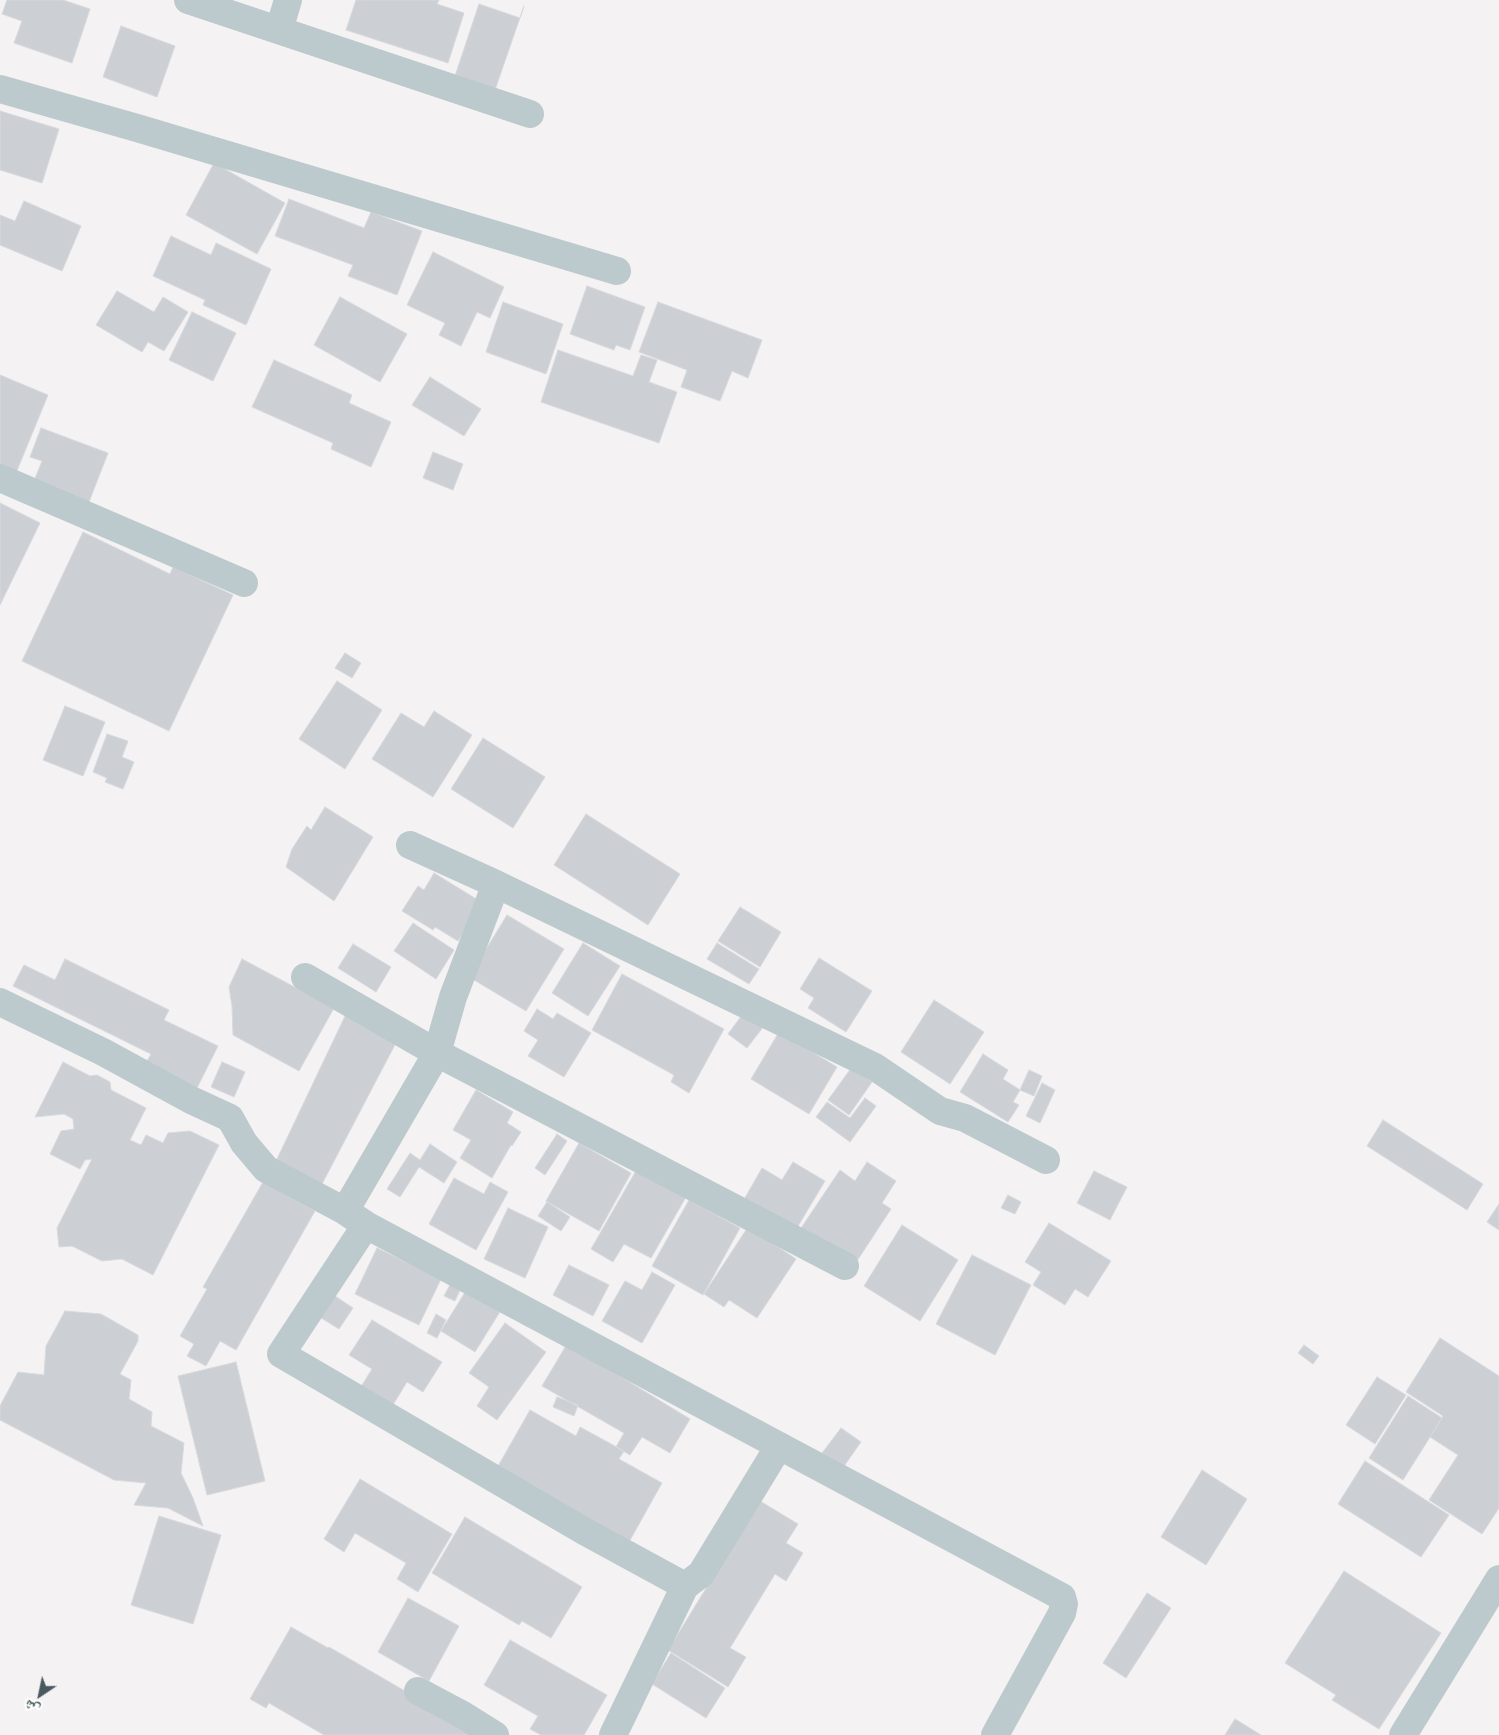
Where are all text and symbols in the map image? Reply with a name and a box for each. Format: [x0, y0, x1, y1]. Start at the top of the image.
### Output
north arrow [15, 1670, 65, 1720]
text: ش [20, 1696, 43, 1720]

